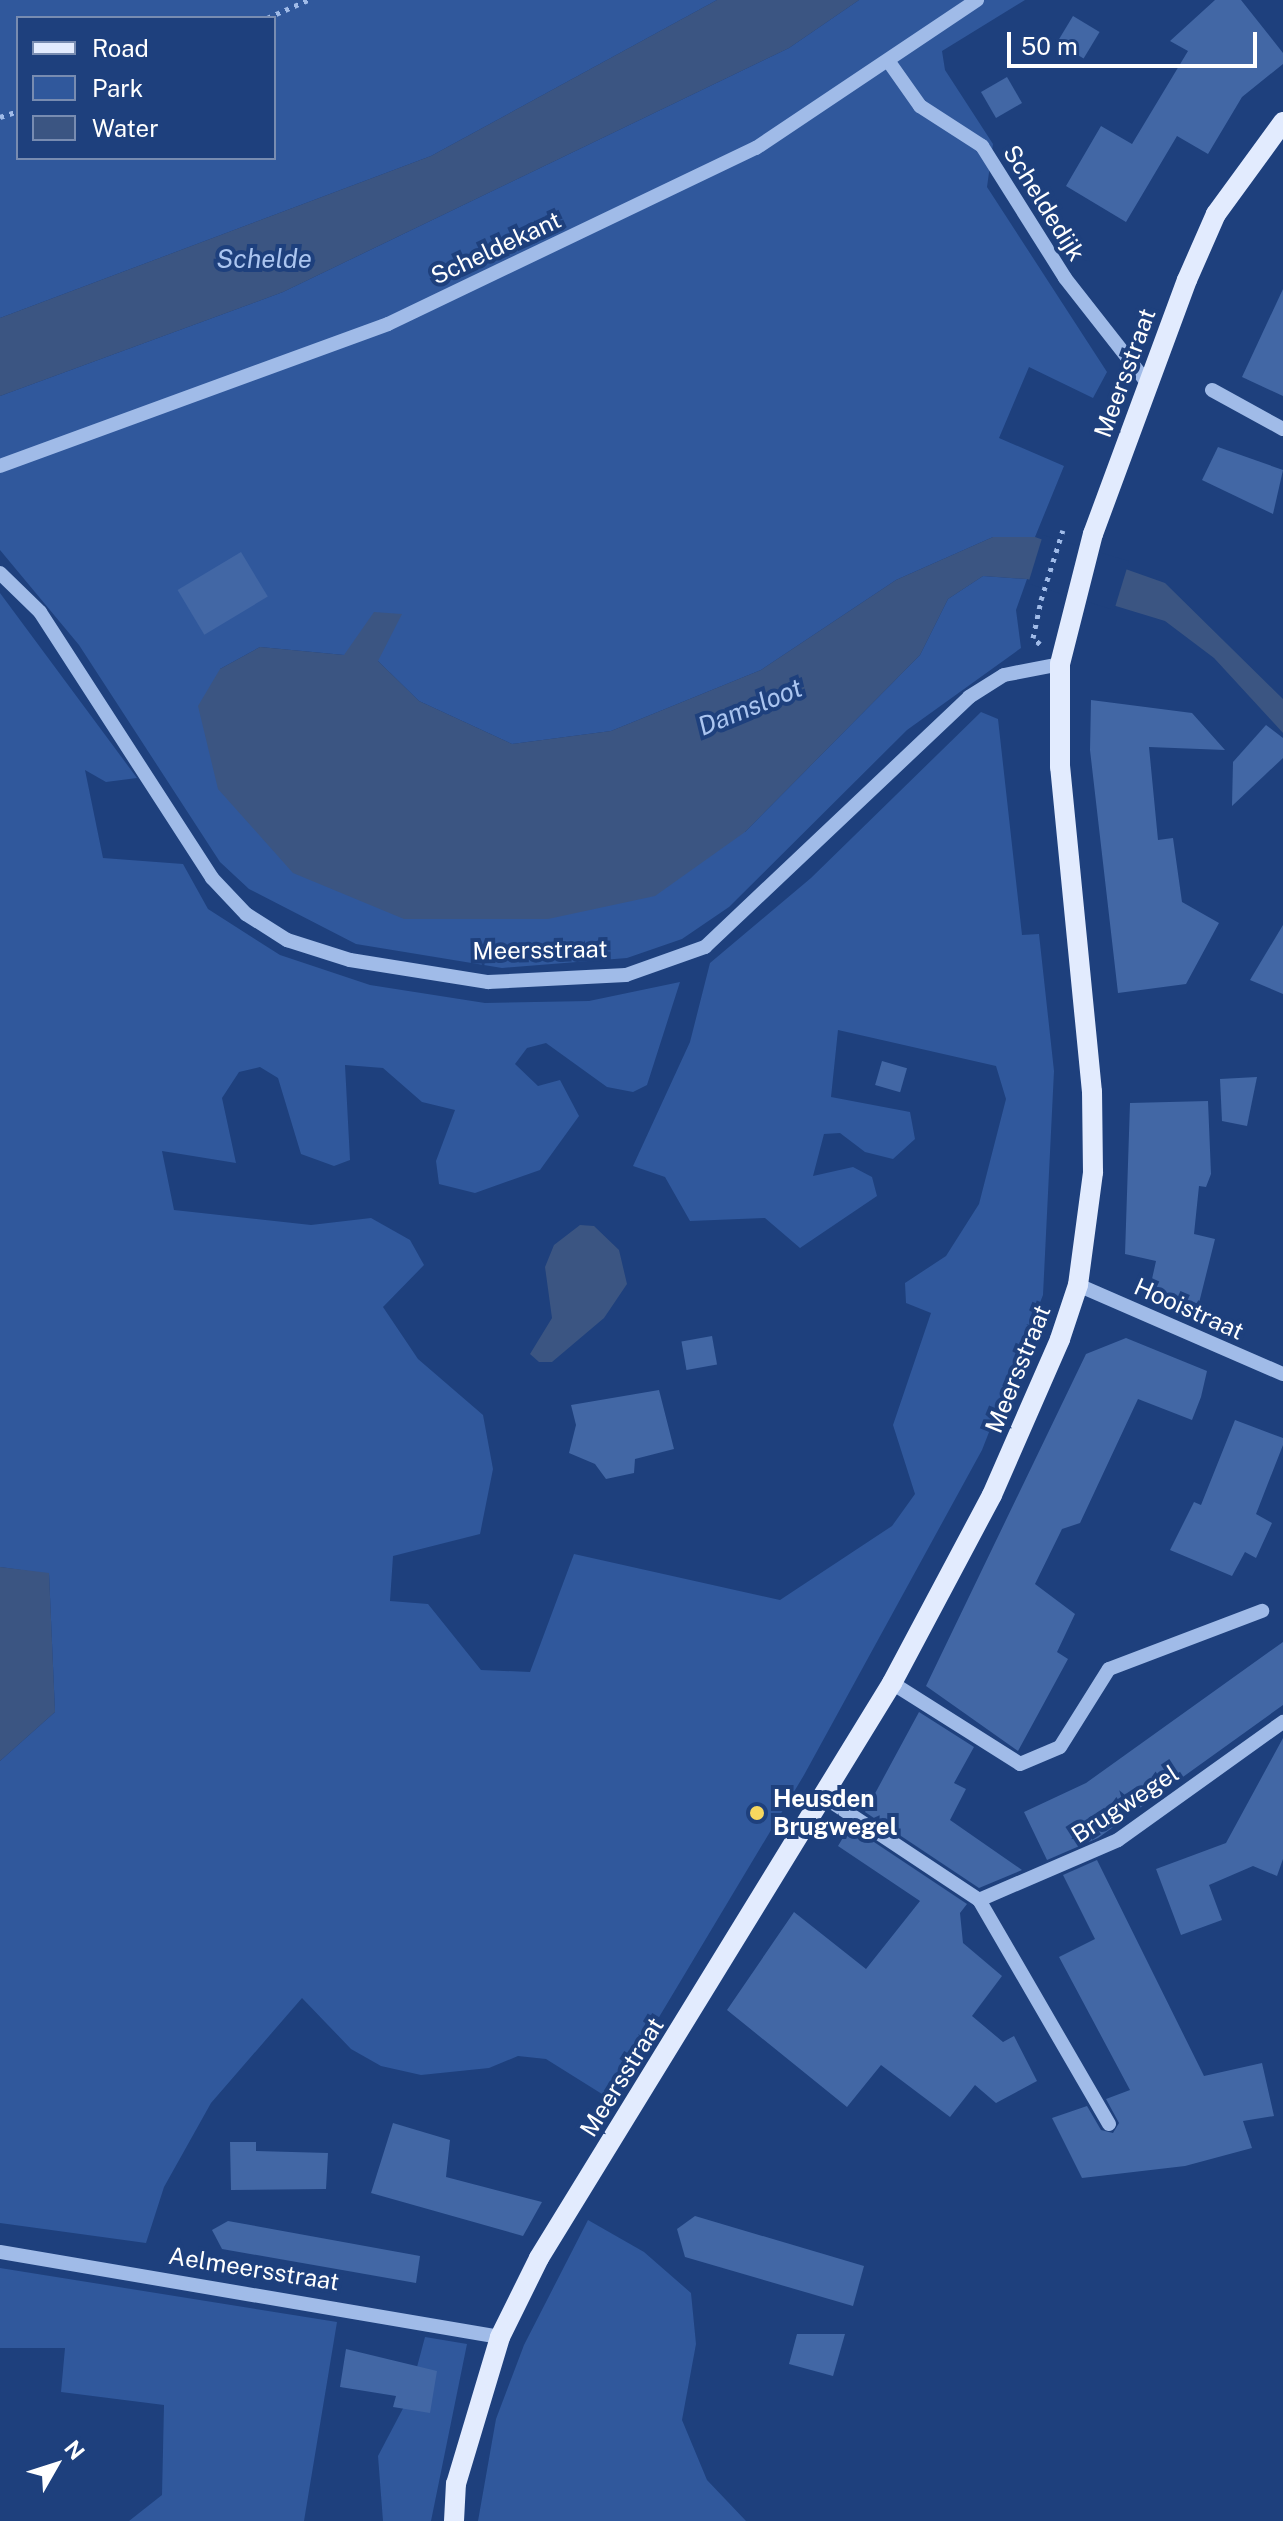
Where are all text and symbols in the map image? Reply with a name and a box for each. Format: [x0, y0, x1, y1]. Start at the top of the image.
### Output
legend [16, 16, 276, 160]
scale bar [1011, 16, 1261, 66]
text: 50 m [1021, 32, 1078, 60]
text: Road [92, 34, 149, 62]
text: Park [92, 74, 143, 102]
text: Water [92, 114, 159, 142]
street label: Scheldedijk [997, 140, 1091, 266]
street label: Scheldekant [426, 205, 566, 291]
water label: Schelde [216, 243, 312, 275]
street label: Meersstraat [1088, 305, 1162, 441]
water label: Damsloot [693, 672, 807, 742]
street label: Meersstraat [472, 934, 608, 966]
street label: Hooistraat [1130, 1272, 1248, 1346]
street label: Meersstraat [979, 1301, 1057, 1437]
street label: Brugwegel [1066, 1759, 1184, 1849]
place label: Heusden Brugwegel [773, 1785, 898, 1841]
marker: Heusden Brugwegel [748, 1804, 766, 1822]
street label: Meersstraat [574, 2012, 670, 2142]
street label: Aelmeersstraat [167, 2241, 341, 2297]
north arrow [16, 2425, 96, 2505]
text: N [59, 2435, 90, 2465]

